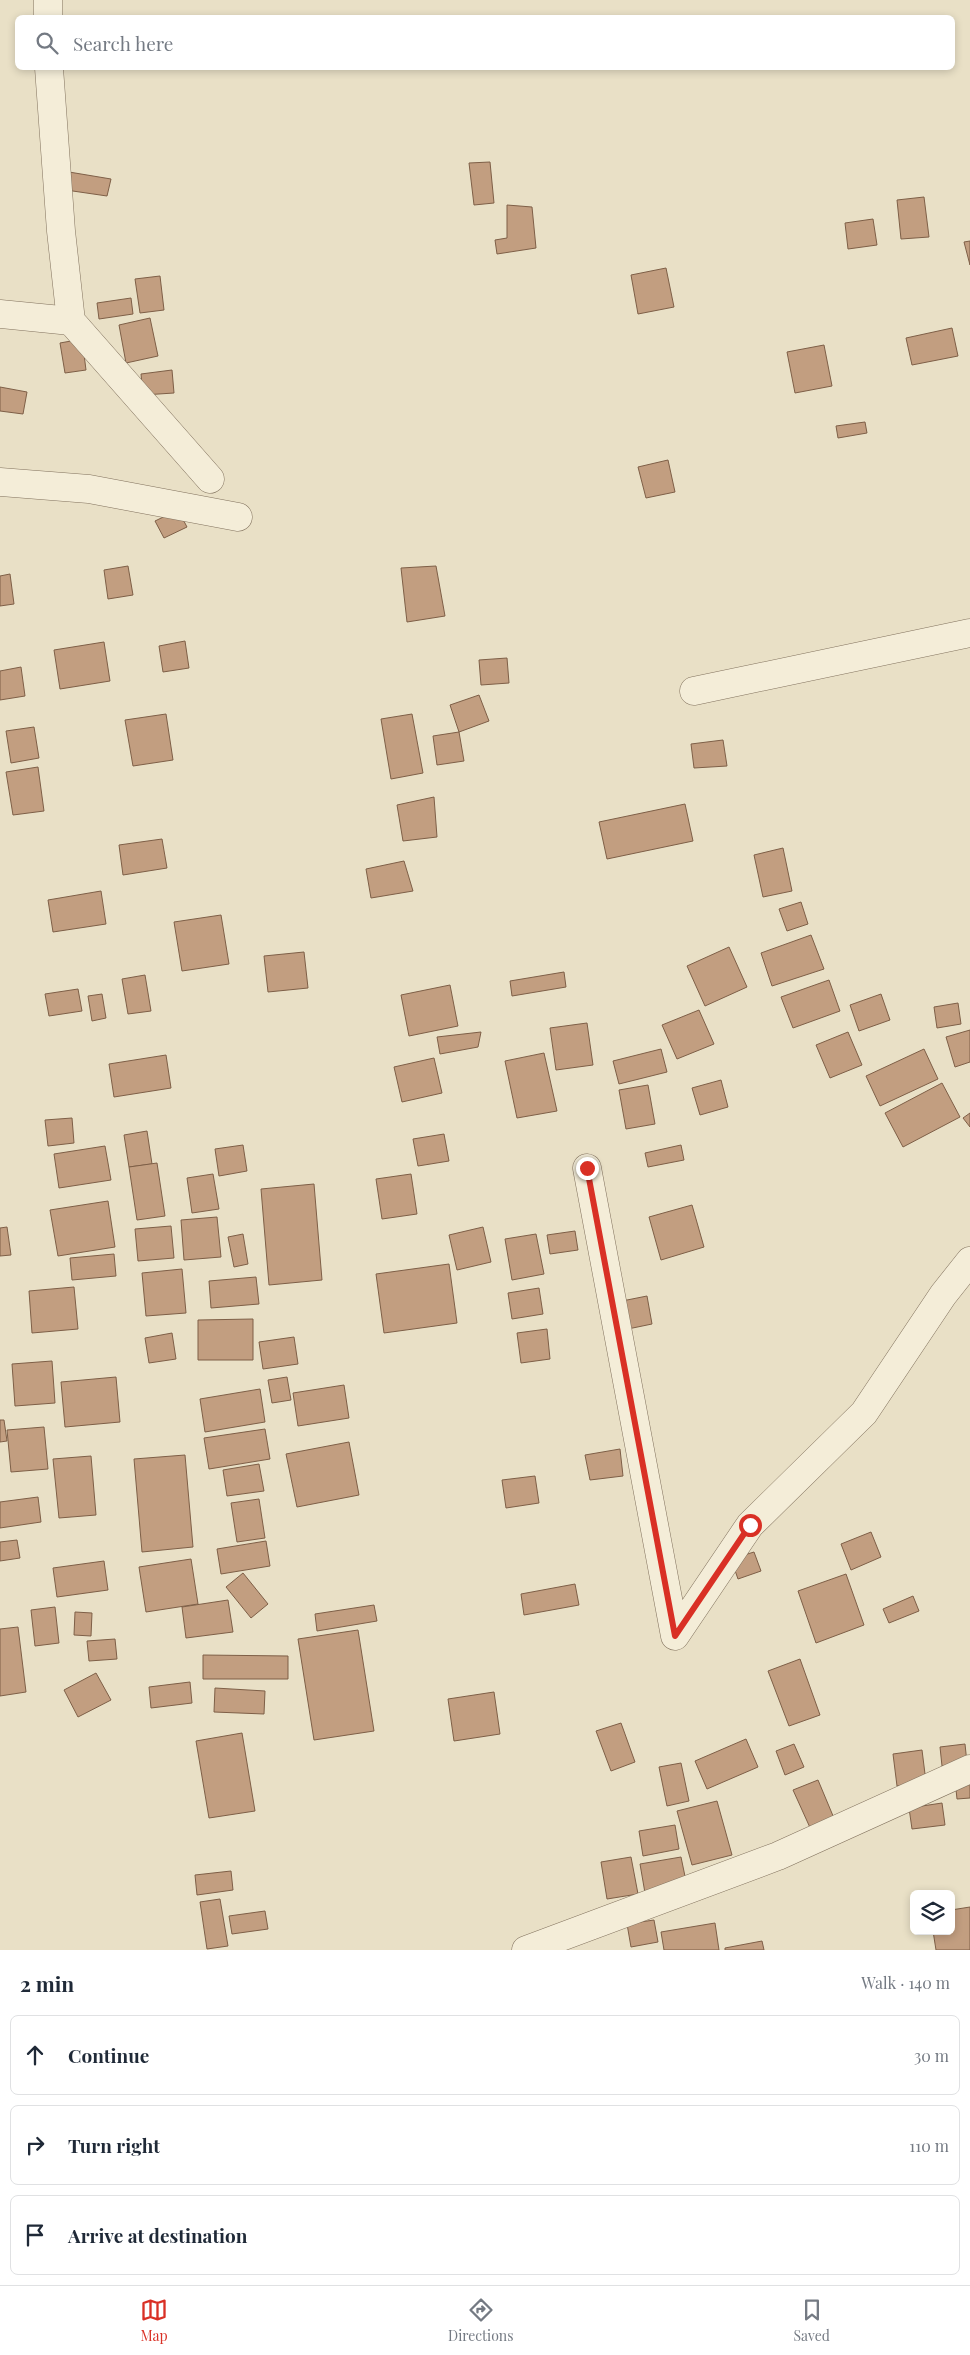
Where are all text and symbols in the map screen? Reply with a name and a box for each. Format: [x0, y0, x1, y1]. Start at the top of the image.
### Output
search box [15, 15, 955, 70]
icon: search [33, 29, 61, 57]
text: Search here [73, 30, 173, 56]
route end [576, 1157, 599, 1180]
route start [739, 1514, 762, 1537]
map controls [910, 1890, 955, 1935]
button: layers [910, 1890, 955, 1935]
text: 2 min [20, 1969, 74, 1997]
text: Walk · 140 m [861, 1972, 950, 1993]
icon: ahead [21, 2041, 49, 2069]
text: Continue [68, 2042, 149, 2068]
text: 30 m [914, 2045, 949, 2066]
icon: right [21, 2131, 49, 2159]
text: Turn right [68, 2132, 160, 2158]
text: 110 m [909, 2135, 949, 2156]
icon: arrive [21, 2221, 49, 2249]
text: Arrive at destination [68, 2222, 248, 2248]
tab: Map [140, 2296, 168, 2345]
tab: Directions [448, 2296, 513, 2345]
tab: Saved [794, 2296, 830, 2345]

